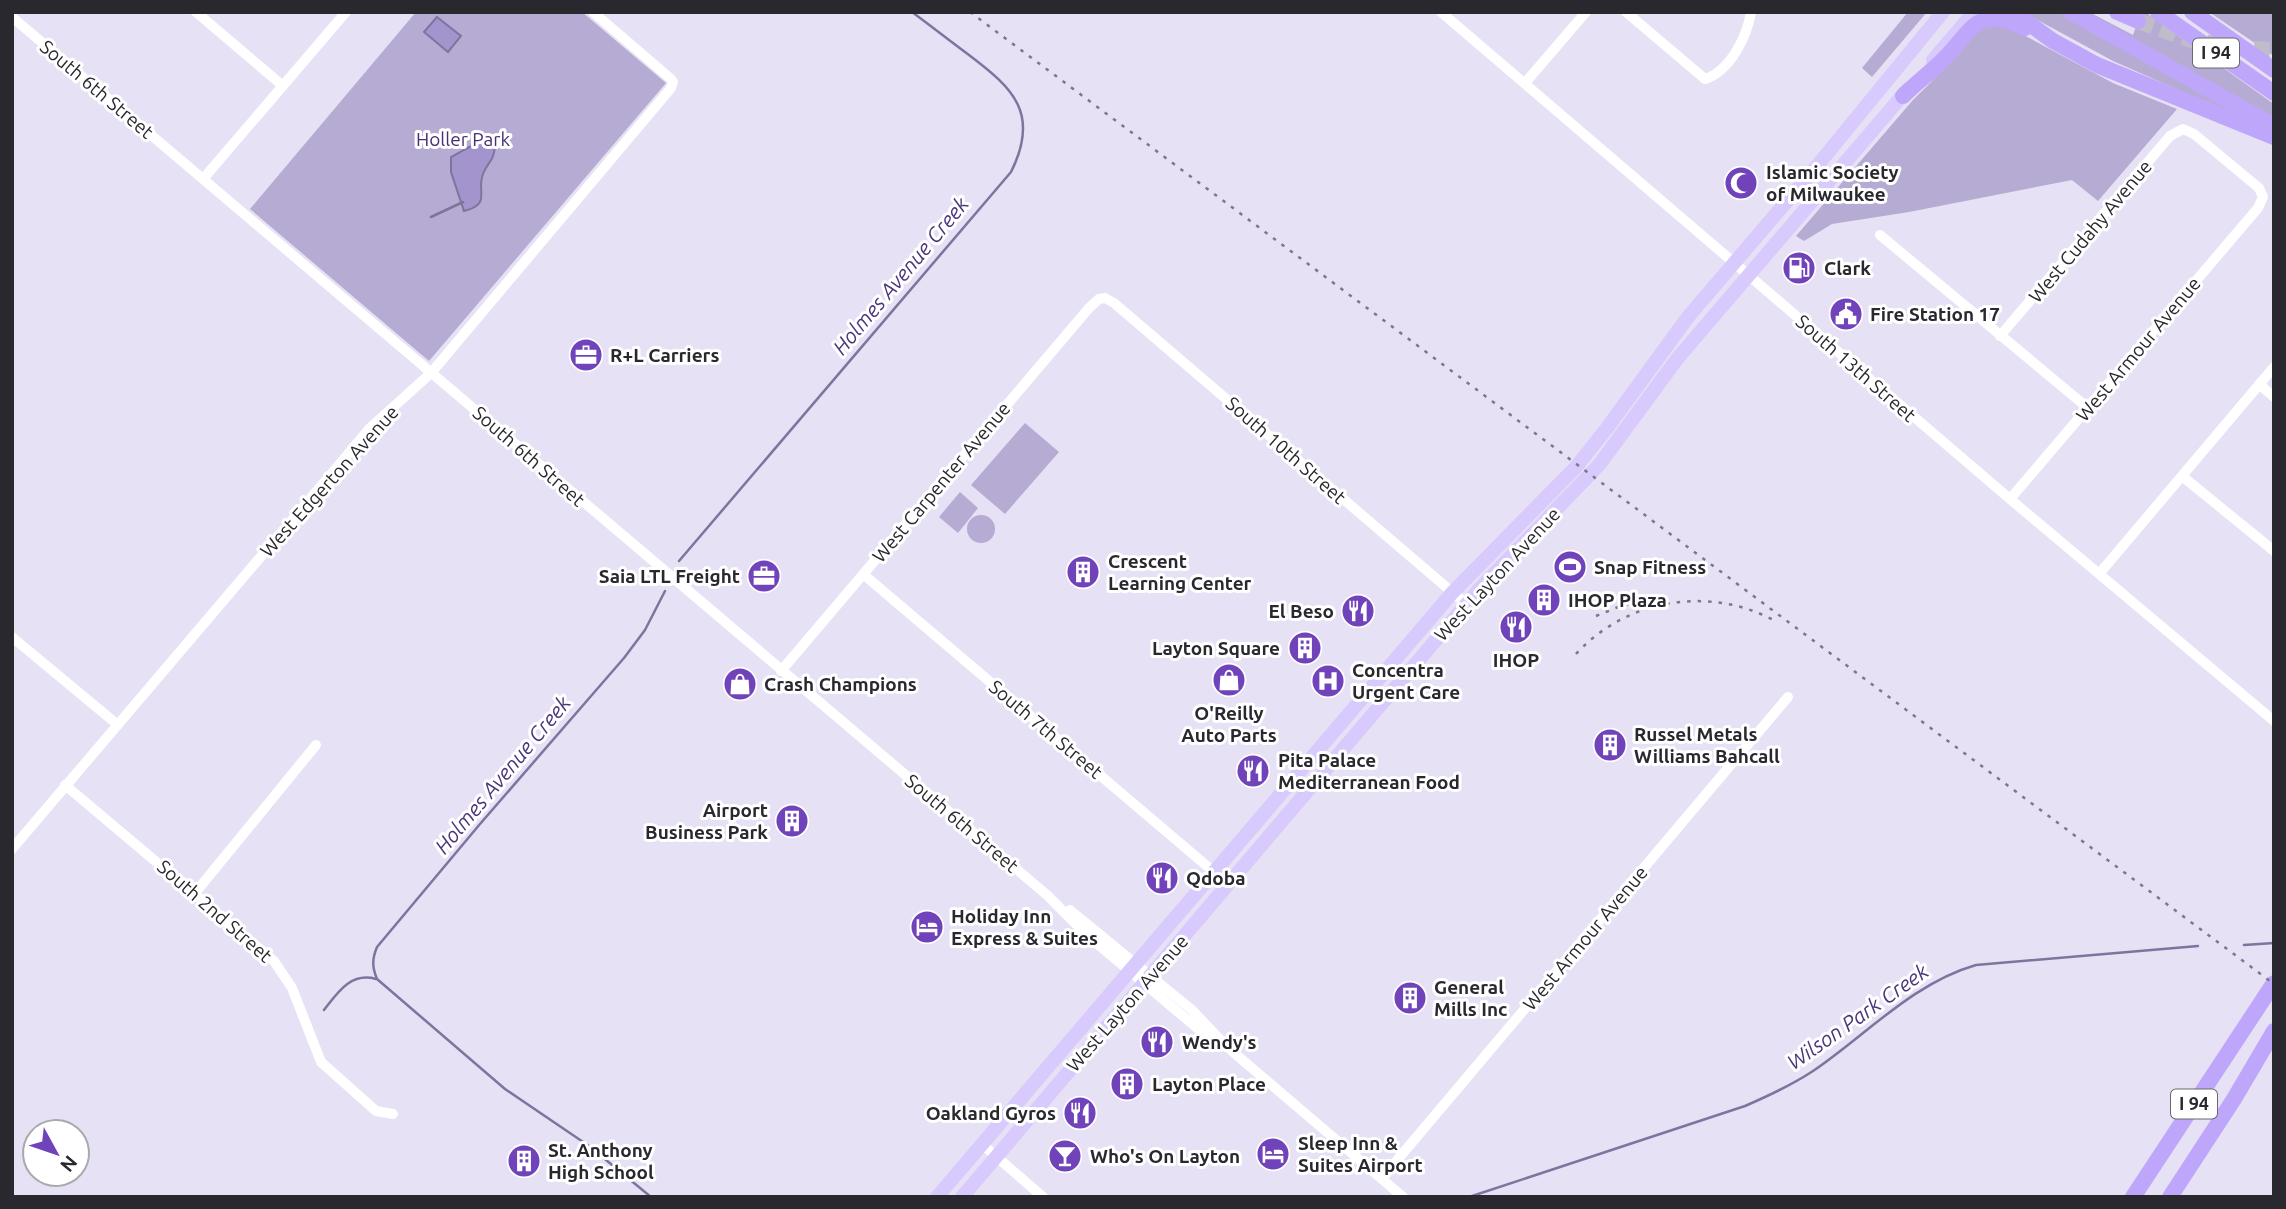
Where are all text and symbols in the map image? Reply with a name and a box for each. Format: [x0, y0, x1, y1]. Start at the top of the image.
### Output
street label: South 6th Street [36, 35, 158, 143]
road number: I 94 [2193, 38, 2239, 68]
park label: Holler Park [416, 128, 510, 150]
street label: West Cudahy Avenue [2024, 155, 2156, 307]
place label: Islamic Society of Milwaukee [1766, 161, 1899, 205]
mosque icon: Islamic Society of Milwaukee [1722, 164, 1760, 202]
water label: Holmes Avenue Creek [827, 192, 973, 359]
fuel station icon: Clark [1780, 249, 1818, 287]
place label: Clark [1824, 257, 1871, 279]
street label: West Armour Avenue [2071, 272, 2205, 426]
public building icon: Fire Station 17 [1827, 295, 1865, 333]
place label: Fire Station 17 [1870, 303, 2000, 325]
street label: South 13th Street [1792, 310, 1921, 426]
office icon: R+L Carriers [567, 336, 605, 374]
place label: R+L Carriers [610, 344, 719, 366]
street label: South 10th Street [1222, 392, 1351, 508]
street label: West Carpenter Avenue [868, 397, 1014, 567]
street label: West Edgerton Avenue [255, 401, 403, 561]
street label: South 6th Street [469, 401, 590, 511]
street label: West Layton Avenue [1430, 503, 1564, 645]
sports icon: Snap Fitness [1551, 548, 1589, 586]
place label: Crescent Learning Center [1108, 550, 1252, 594]
building icon: Crescent Learning Center [1064, 553, 1102, 591]
place label: Snap Fitness [1594, 556, 1706, 578]
office icon: Saia LTL Freight [745, 557, 783, 595]
place label: Saia LTL Freight [599, 565, 740, 587]
building icon: IHOP Plaza [1525, 581, 1563, 619]
place label: IHOP Plaza [1568, 589, 1667, 611]
restaurant icon: El Beso [1339, 592, 1377, 630]
place label: El Beso [1268, 600, 1334, 622]
restaurant icon: IHOP [1497, 608, 1535, 646]
building icon: Layton Square [1286, 629, 1324, 667]
place label: Layton Square [1152, 637, 1280, 659]
place label: IHOP [1493, 649, 1539, 671]
place label: Concentra Urgent Care [1352, 659, 1460, 703]
shop icon: O'Reilly Auto Parts [1210, 661, 1248, 699]
hospital icon: Concentra Urgent Care [1309, 662, 1347, 700]
shop icon: Crash Champions [721, 665, 759, 703]
place label: Crash Champions [764, 673, 917, 695]
street label: South 7th Street [985, 675, 1107, 783]
water label: Holmes Avenue Creek [429, 691, 575, 858]
place label: O'Reilly Auto Parts [1181, 702, 1277, 746]
place label: Russel Metals Williams Bahcall [1634, 723, 1780, 767]
building icon: Russel Metals Williams Bahcall [1591, 726, 1629, 764]
place label: Pita Palace Mediterranean Food [1278, 749, 1460, 793]
restaurant icon: Pita Palace Mediterranean Food [1234, 752, 1272, 790]
street label: South 6th Street [901, 769, 1023, 877]
place label: Airport Business Park [645, 799, 768, 843]
building icon: Airport Business Park [773, 802, 811, 840]
street label: South 2nd Street [153, 855, 277, 967]
restaurant icon: Qdoba [1143, 859, 1181, 897]
street label: West Armour Avenue [1518, 861, 1652, 1015]
place label: Qdoba [1186, 867, 1245, 889]
place label: Holiday Inn Express & Suites [951, 905, 1098, 949]
hotel icon: Holiday Inn Express & Suites [908, 908, 946, 946]
street label: West Layton Avenue [1062, 930, 1192, 1076]
water label: Wilson Park Creek [1782, 958, 1933, 1074]
place label: General Mills Inc [1434, 976, 1507, 1020]
building icon: General Mills Inc [1391, 979, 1429, 1017]
restaurant icon: Wendy's [1138, 1023, 1176, 1061]
place label: Wendy's [1182, 1031, 1257, 1053]
building icon: Layton Place [1108, 1065, 1146, 1103]
place label: Layton Place [1152, 1073, 1266, 1095]
road number: I 94 [2171, 1090, 2217, 1119]
restaurant icon: Oakland Gyros [1061, 1094, 1099, 1132]
place label: Oakland Gyros [926, 1102, 1056, 1124]
north arrow [21, 1118, 91, 1188]
place label: Sleep Inn & Suites Airport [1298, 1132, 1423, 1176]
hotel icon: Sleep Inn & Suites Airport [1254, 1135, 1292, 1173]
bar icon: Who's On Layton [1046, 1137, 1084, 1175]
place label: St. Anthony High School [548, 1139, 654, 1183]
building icon: St. Anthony High School [505, 1142, 543, 1180]
place label: Who's On Layton [1090, 1145, 1240, 1167]
text: N [56, 1151, 82, 1176]

